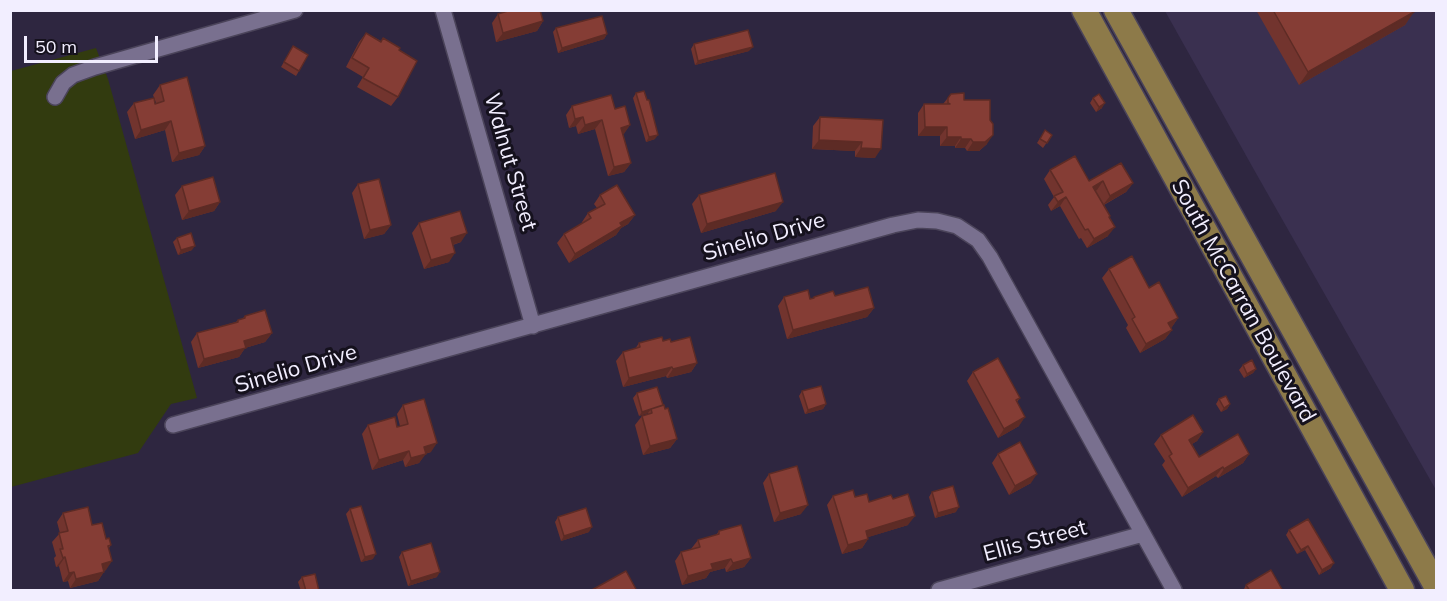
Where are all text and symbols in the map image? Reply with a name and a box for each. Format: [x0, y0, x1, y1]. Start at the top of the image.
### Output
scale bar [27, 24, 160, 62]
text: 50 m [35, 35, 77, 58]
street label: Walnut Street [478, 90, 542, 234]
street label: South McCarran Boulevard [1165, 175, 1321, 427]
street label: Sinelio Drive [700, 207, 828, 267]
street label: Sinelio Drive [232, 339, 360, 399]
street label: Ellis Street [980, 515, 1090, 567]

